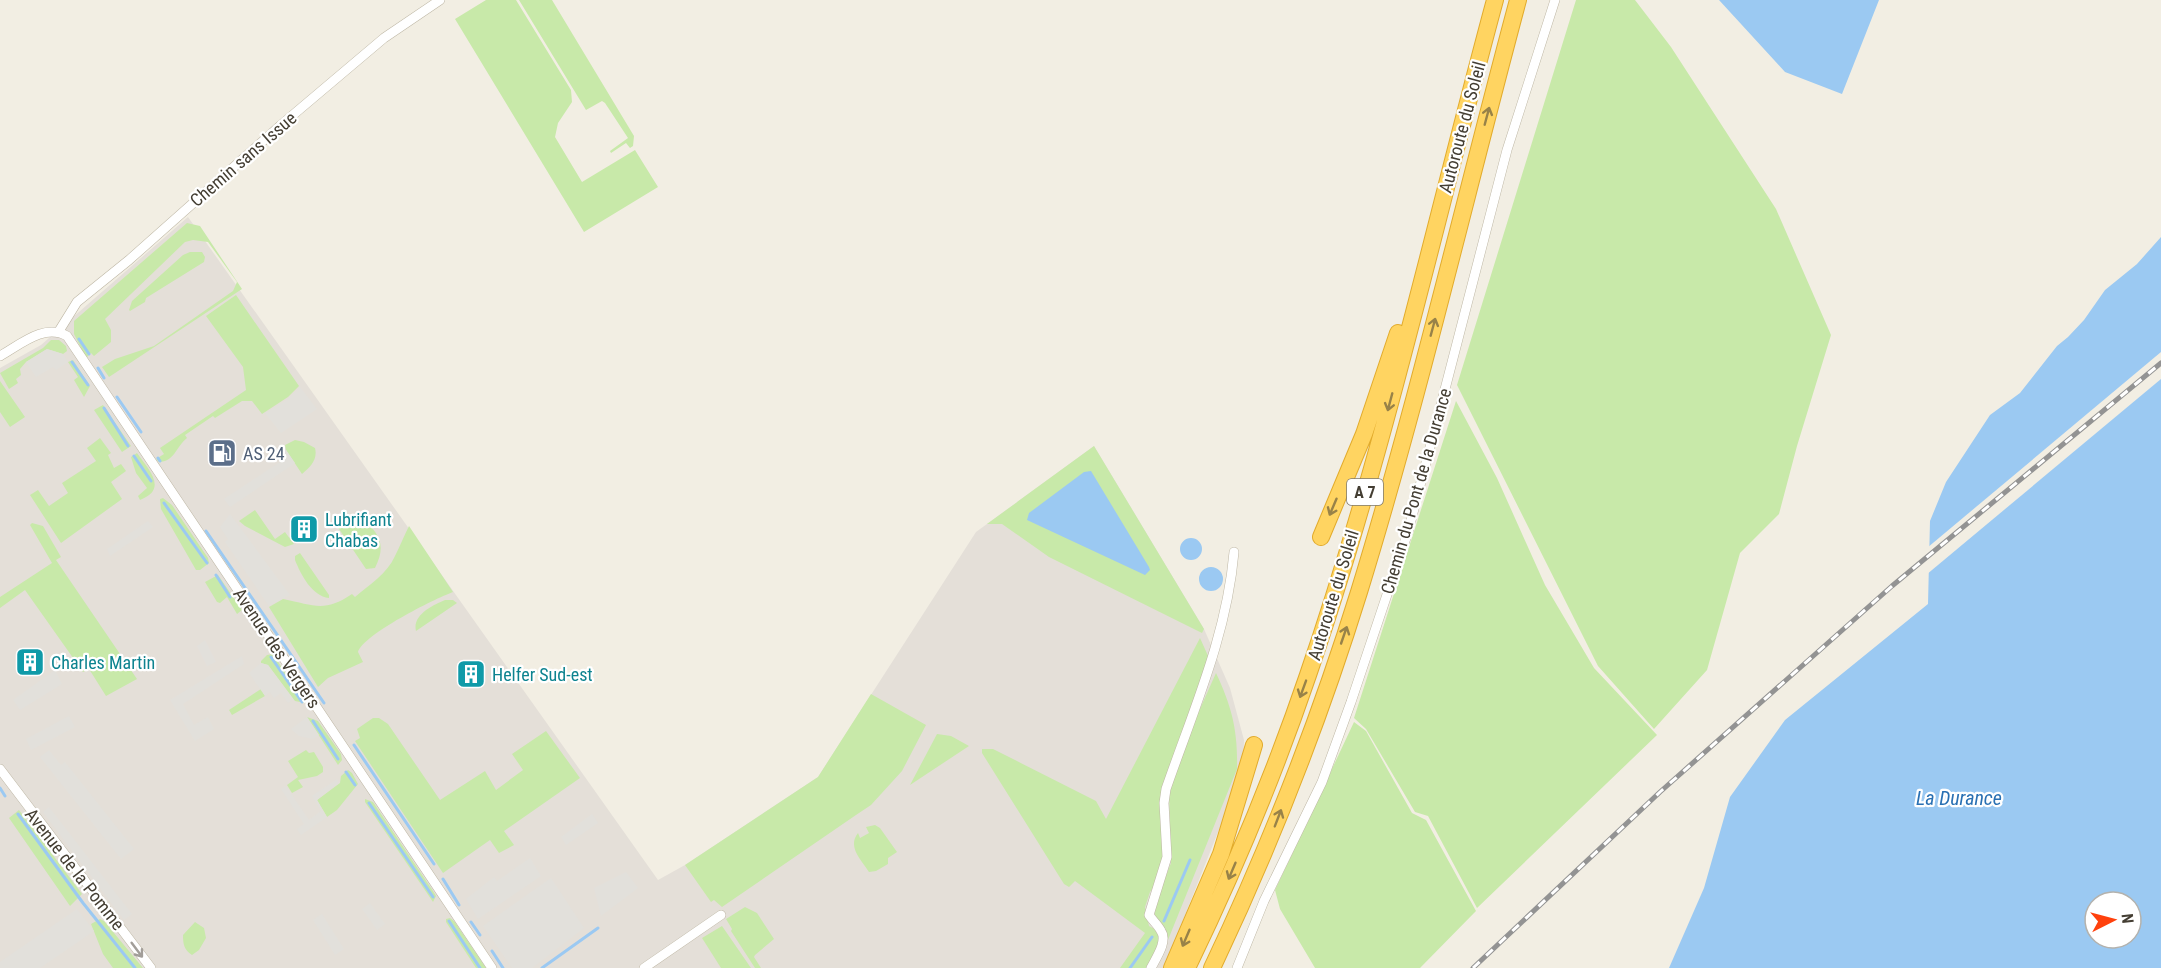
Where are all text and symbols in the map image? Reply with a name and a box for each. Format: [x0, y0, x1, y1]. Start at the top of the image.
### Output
street label: Autoroute du Soleil [1434, 59, 1490, 195]
street label: Chemin sans Issue [186, 107, 300, 211]
one-way arrow [1482, 107, 1494, 126]
one-way arrow [1427, 317, 1439, 336]
street label: Chemin du Pont de la Durance [1377, 386, 1455, 596]
one-way arrow [1384, 392, 1395, 411]
fuel station icon: AS 24 [206, 437, 238, 469]
place label: AS 24 [243, 443, 285, 464]
road number: A 7 [1347, 479, 1383, 505]
one-way arrow [1327, 498, 1338, 516]
place label: Lubrifiant Chabas [325, 509, 392, 551]
building icon: Lubrifiant Chabas [288, 513, 320, 545]
street label: Autoroute du Soleil [1303, 527, 1363, 663]
street label: Avenue des Vergers [229, 584, 325, 712]
one-way arrow [1340, 626, 1351, 645]
building icon: Charles Martin [14, 646, 46, 678]
place label: Charles Martin [51, 652, 155, 673]
building icon: Helfer Sud-est [455, 658, 487, 690]
place label: Helfer Sud-est [492, 664, 593, 685]
one-way arrow [1297, 679, 1308, 698]
water label: La Durance [1916, 786, 2002, 810]
street label: Avenue de la Pomme [21, 804, 129, 934]
one-way arrow [1273, 810, 1284, 828]
one-way arrow [1226, 861, 1237, 879]
north arrow [2083, 890, 2143, 950]
text: N [2117, 913, 2137, 924]
one-way arrow [1180, 929, 1191, 947]
one-way arrow [131, 941, 143, 957]

